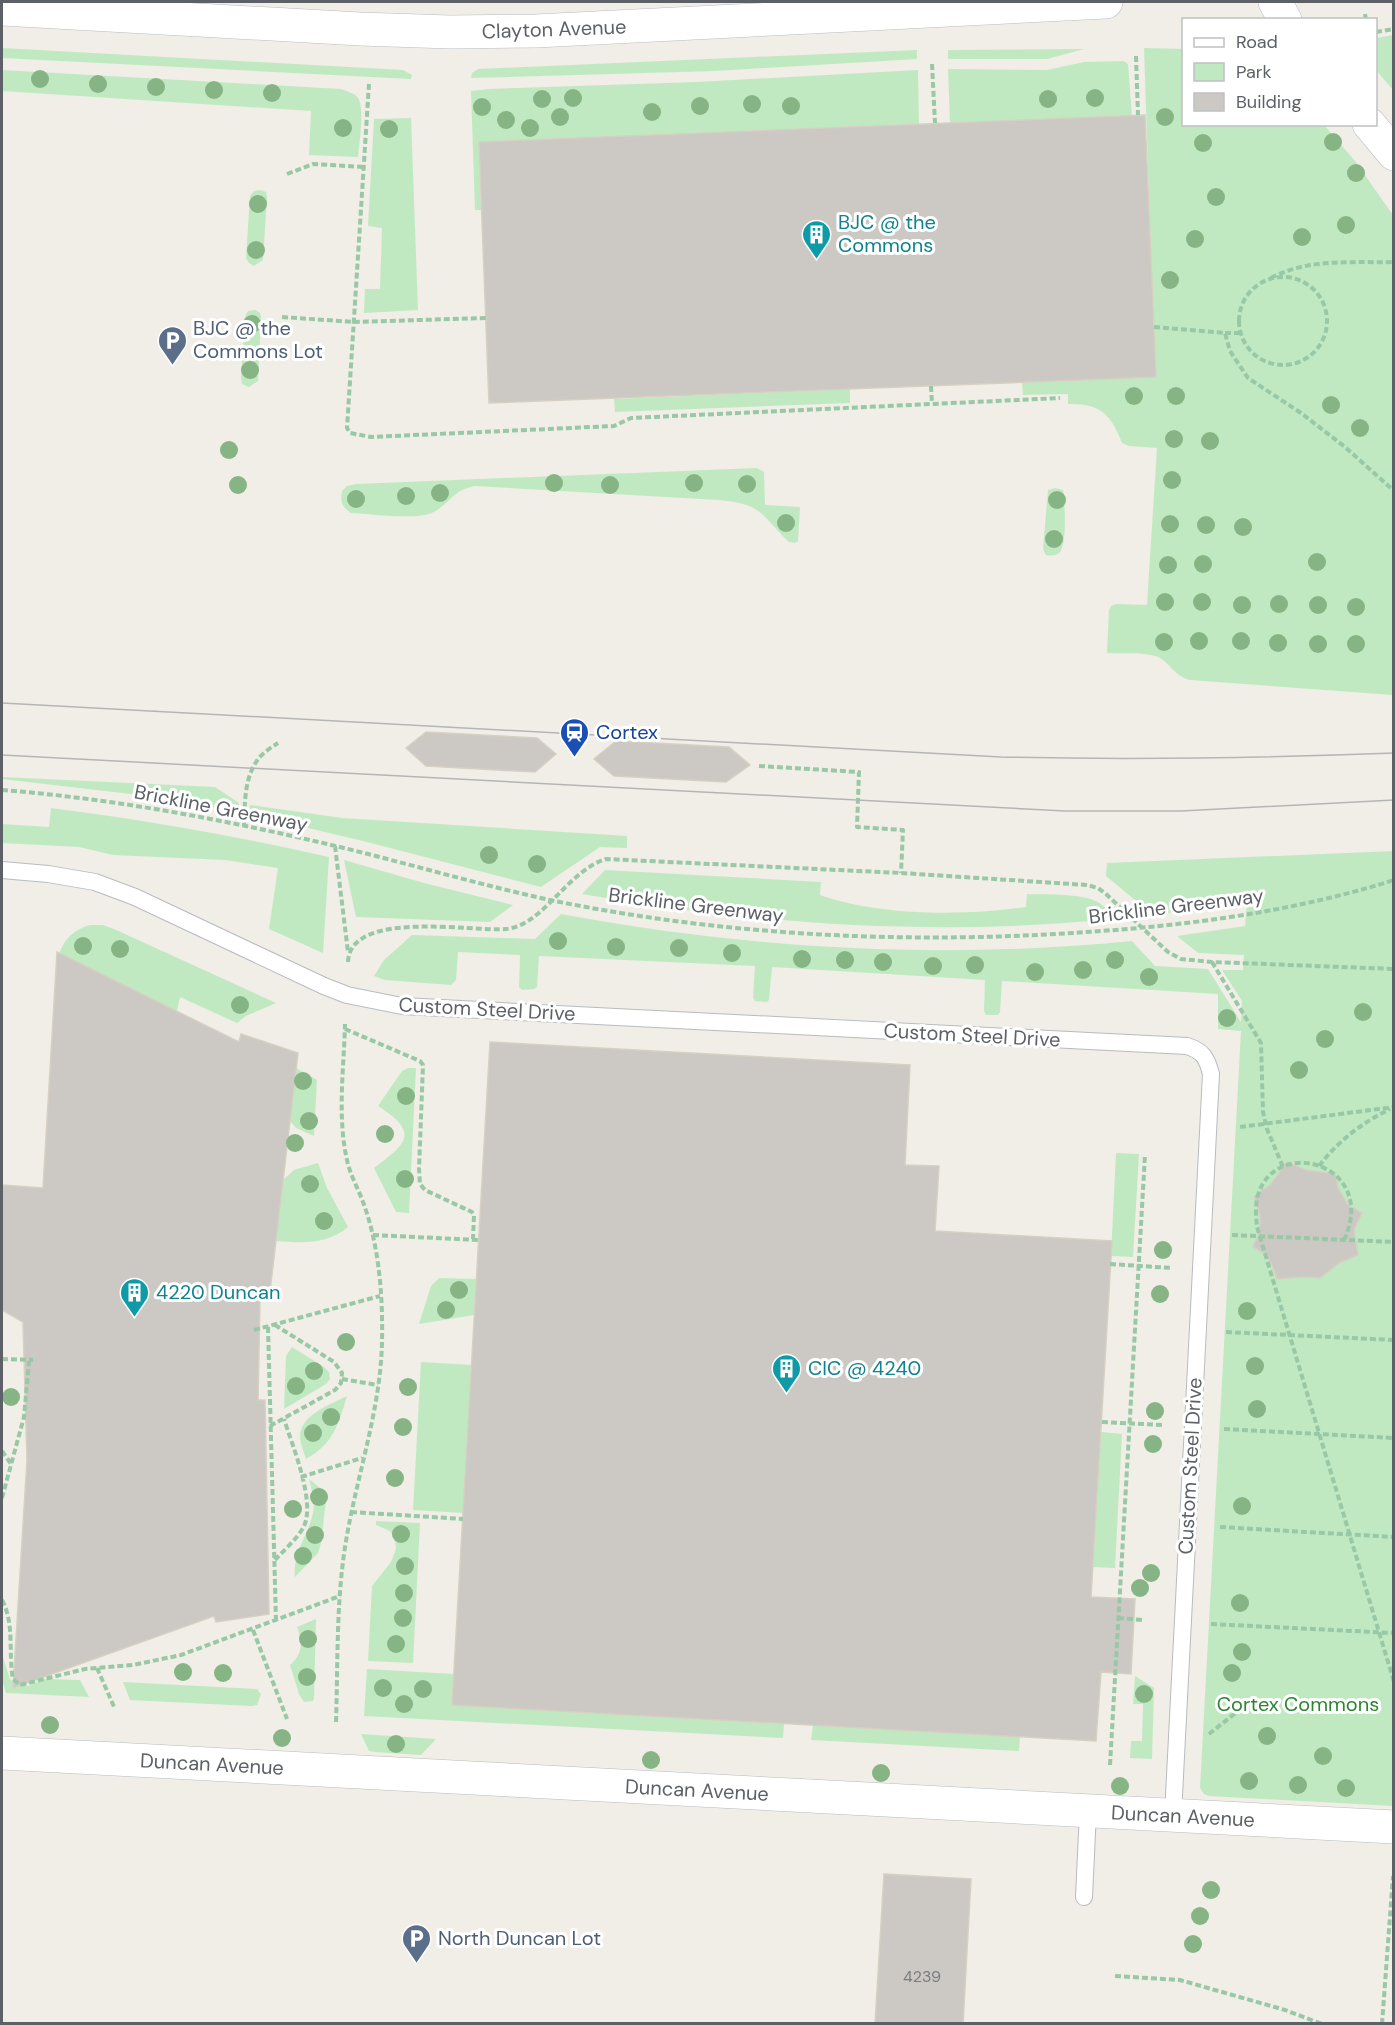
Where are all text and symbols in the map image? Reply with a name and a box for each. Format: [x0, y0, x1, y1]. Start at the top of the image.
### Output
street label: Clayton Avenue [481, 13, 627, 45]
legend [1182, 18, 1377, 126]
text: Road [1236, 30, 1278, 54]
text: Park [1236, 60, 1272, 84]
text: Building [1236, 90, 1301, 114]
place label: BJC @ the Commons [838, 209, 936, 258]
building icon: BJC @ the Commons [801, 218, 833, 260]
place label: BJC @ the Commons Lot [193, 315, 323, 364]
parking icon: BJC @ the Commons Lot [156, 324, 188, 366]
station icon: Cortex [559, 716, 591, 758]
place label: Cortex [596, 719, 658, 745]
street label: Brickline Greenway [132, 778, 310, 838]
street label: Brickline Greenway [607, 881, 785, 929]
street label: Brickline Greenway [1087, 882, 1265, 930]
street label: Custom Steel Drive [398, 991, 576, 1027]
street label: Custom Steel Drive [883, 1017, 1061, 1053]
building icon: 4220 Duncan [119, 1276, 151, 1318]
place label: 4220 Duncan [156, 1279, 280, 1305]
building icon: CIC @ 4240 [771, 1352, 803, 1394]
place label: CIC @ 4240 [808, 1355, 921, 1381]
street label: Custom Steel Drive [1172, 1377, 1208, 1555]
park label: Cortex Commons [1217, 1691, 1379, 1717]
street label: Duncan Avenue [140, 1747, 284, 1781]
street label: Duncan Avenue [625, 1773, 769, 1807]
street label: Duncan Avenue [1111, 1799, 1255, 1833]
parking icon: North Duncan Lot [401, 1922, 433, 1964]
place label: North Duncan Lot [438, 1925, 601, 1951]
house number: 4239 [903, 1966, 941, 1987]

